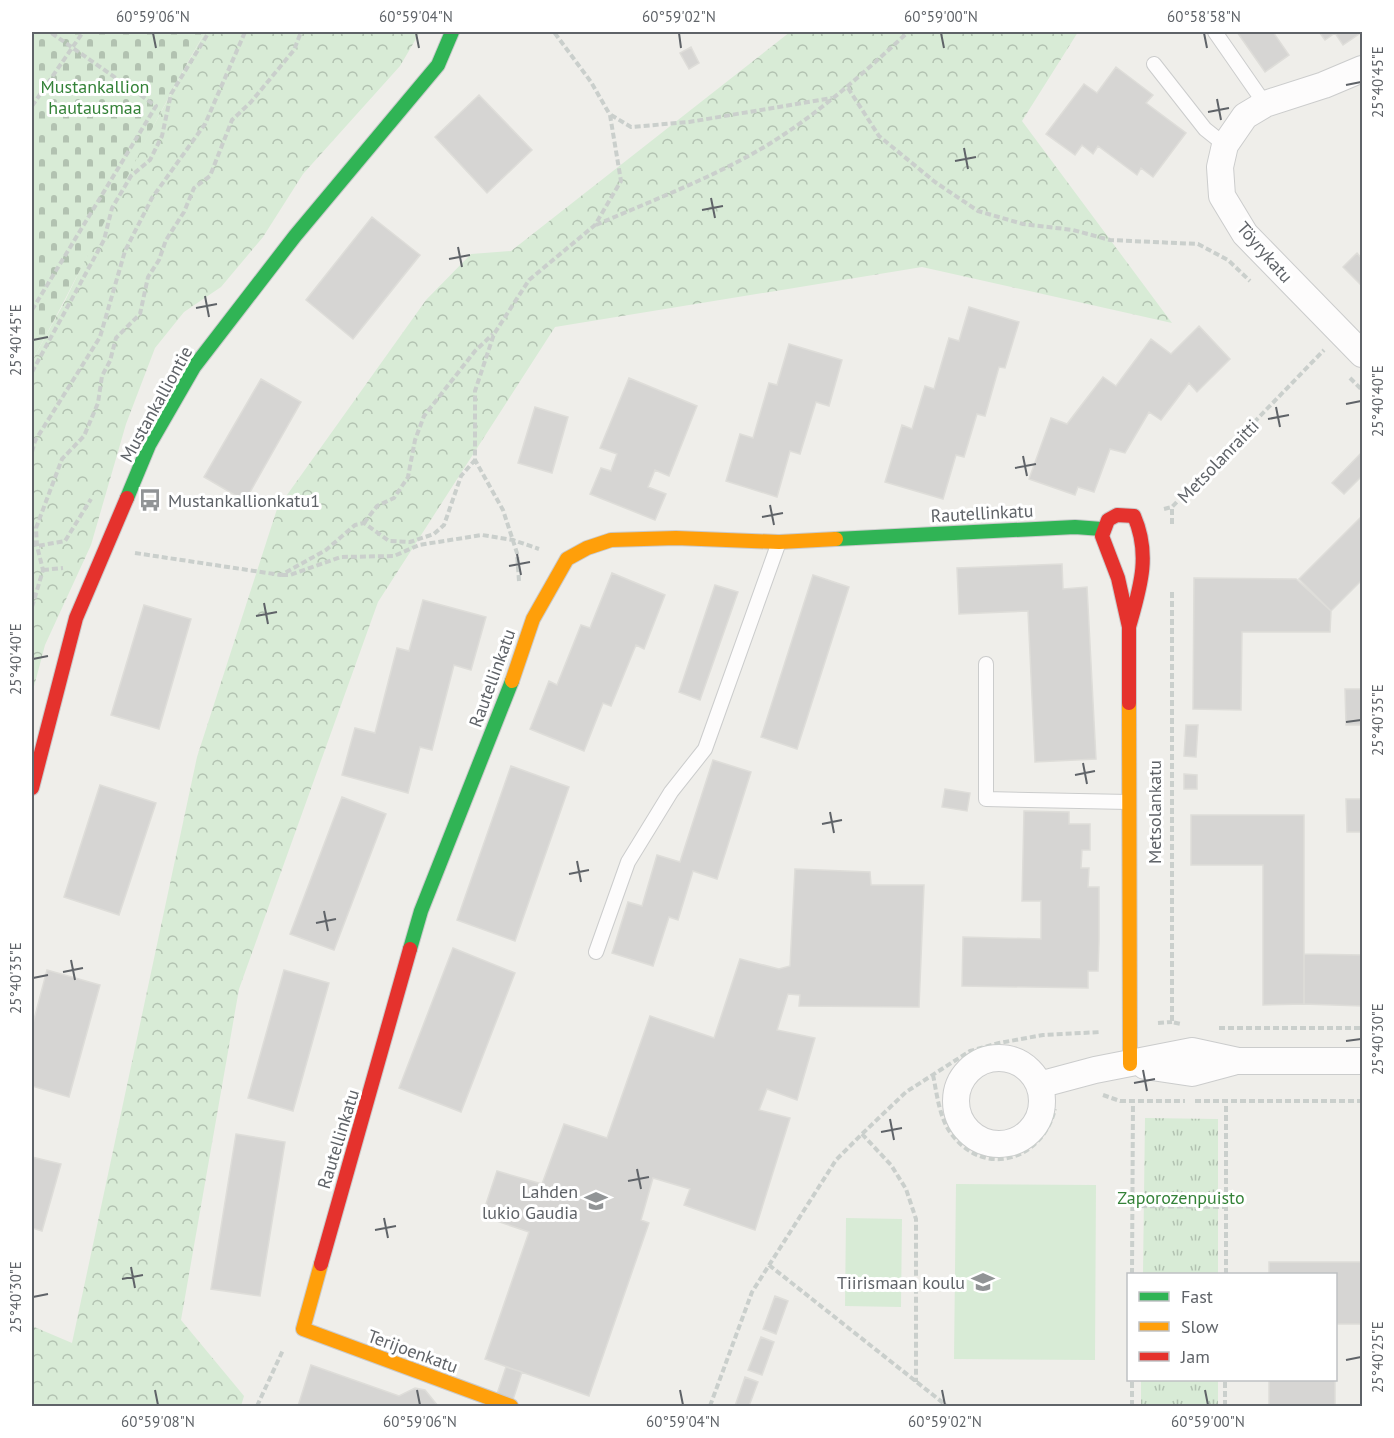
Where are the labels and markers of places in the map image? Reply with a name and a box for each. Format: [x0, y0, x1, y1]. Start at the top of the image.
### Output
bus stop icon: Mustankallionkatu1 [137, 487, 163, 513]
place label: Mustankallionkatu1 [168, 489, 320, 512]
place label: Lahden lukio Gaudia [482, 1180, 578, 1224]
school or university icon: Lahden lukio Gaudia [583, 1188, 609, 1214]
school or university icon: Tiirismaan koulu [970, 1269, 996, 1295]
place label: Tiirismaan koulu [837, 1271, 965, 1294]

